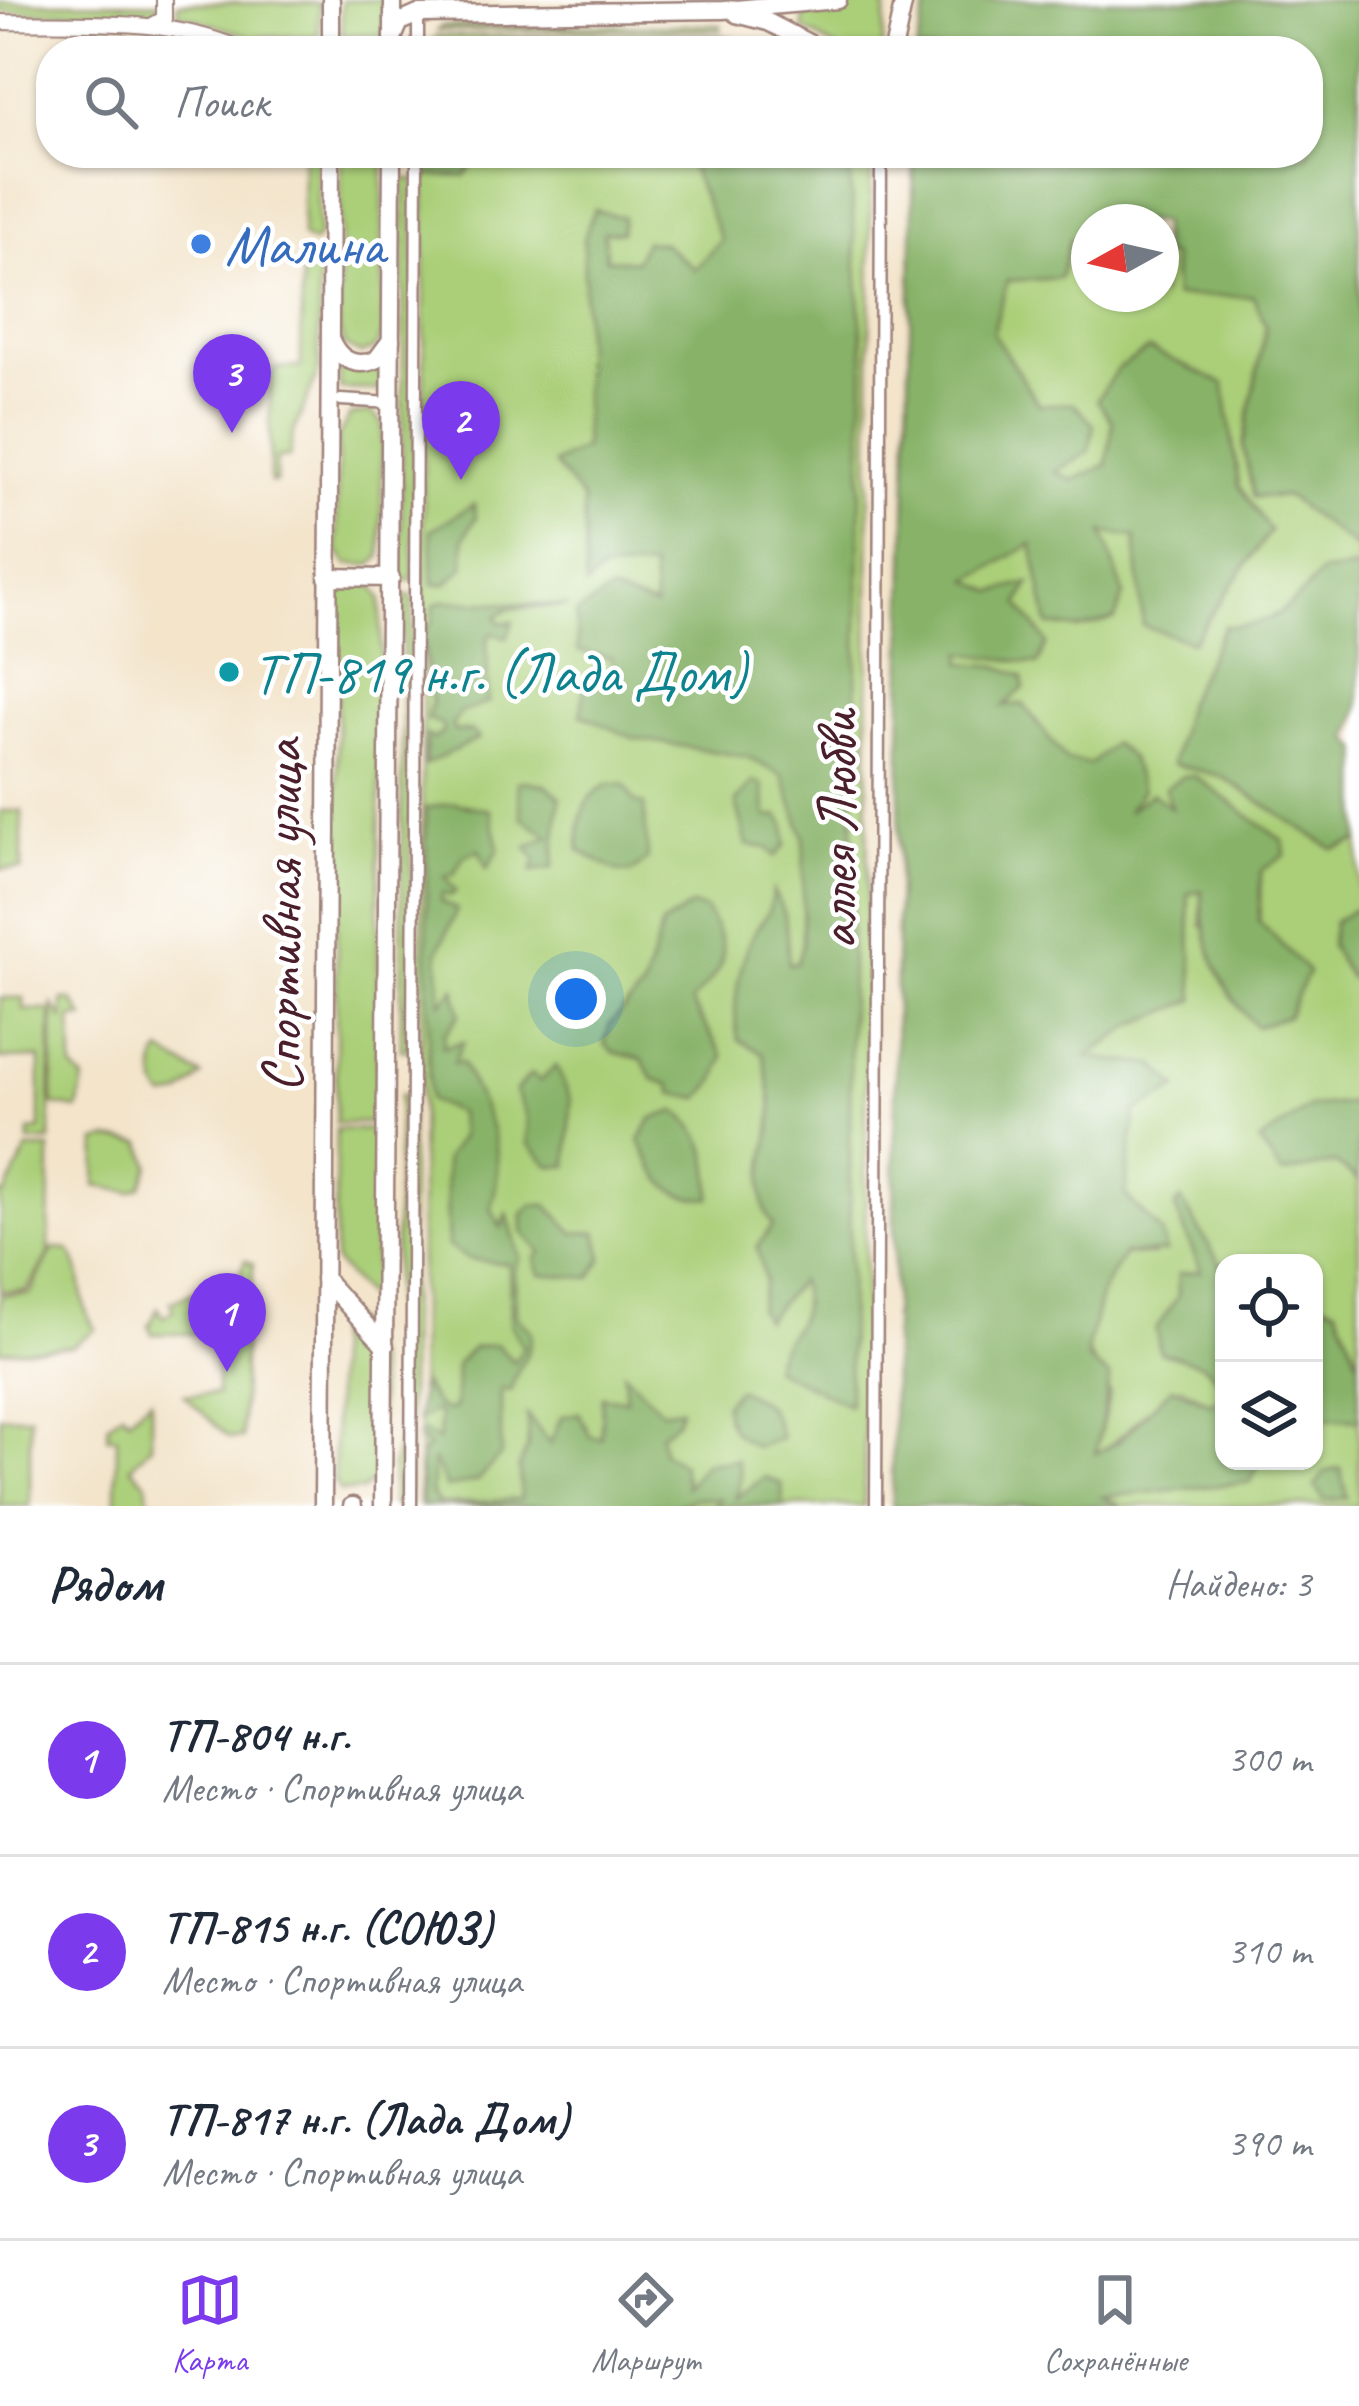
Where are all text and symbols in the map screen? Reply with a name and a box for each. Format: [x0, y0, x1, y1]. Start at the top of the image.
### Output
search box [36, 36, 1323, 168]
icon: search [78, 69, 144, 135]
text: Поиск [174, 74, 269, 131]
north arrow [1071, 204, 1179, 312]
place label: Малина [225, 209, 389, 281]
marker: Малина [188, 231, 214, 257]
pin: 3 [193, 334, 271, 433]
pin: 2 [422, 381, 500, 480]
place label: ТП-819 н.г. (Лада Дом) [253, 637, 750, 709]
marker: ТП-819 н.г. (Лада Дом) [216, 659, 242, 685]
street label: аллея Любви [801, 708, 873, 950]
street label: Спортивная улица [246, 736, 318, 1092]
your location [546, 969, 606, 1029]
map controls [1215, 1254, 1323, 1470]
button: locate [1215, 1254, 1323, 1362]
pin: 1 [188, 1273, 266, 1372]
button: layers [1215, 1362, 1323, 1470]
text: Рядом [48, 1552, 162, 1616]
text: Найдено: 3 [1166, 1560, 1311, 1609]
text: ТП-804 н.г. [162, 1707, 350, 1764]
text: 1 [78, 1735, 96, 1784]
text: 300 m [1227, 1735, 1311, 1784]
text: Место · Спортивная улица [162, 1764, 522, 1813]
text: ТП-815 н.г. (СОЮЗ) [162, 1899, 492, 1956]
text: 2 [78, 1927, 96, 1976]
text: 310 m [1227, 1927, 1311, 1976]
text: Место · Спортивная улица [162, 1956, 522, 2005]
text: ТП-817 н.г. (Лада Дом) [162, 2091, 569, 2148]
text: 3 [78, 2119, 96, 2168]
text: 390 m [1227, 2119, 1311, 2168]
text: Место · Спортивная улица [162, 2148, 522, 2197]
tab: Карта [172, 2267, 247, 2381]
tab: Маршрут [591, 2267, 700, 2381]
tab: Сохранённые [1044, 2267, 1187, 2381]

